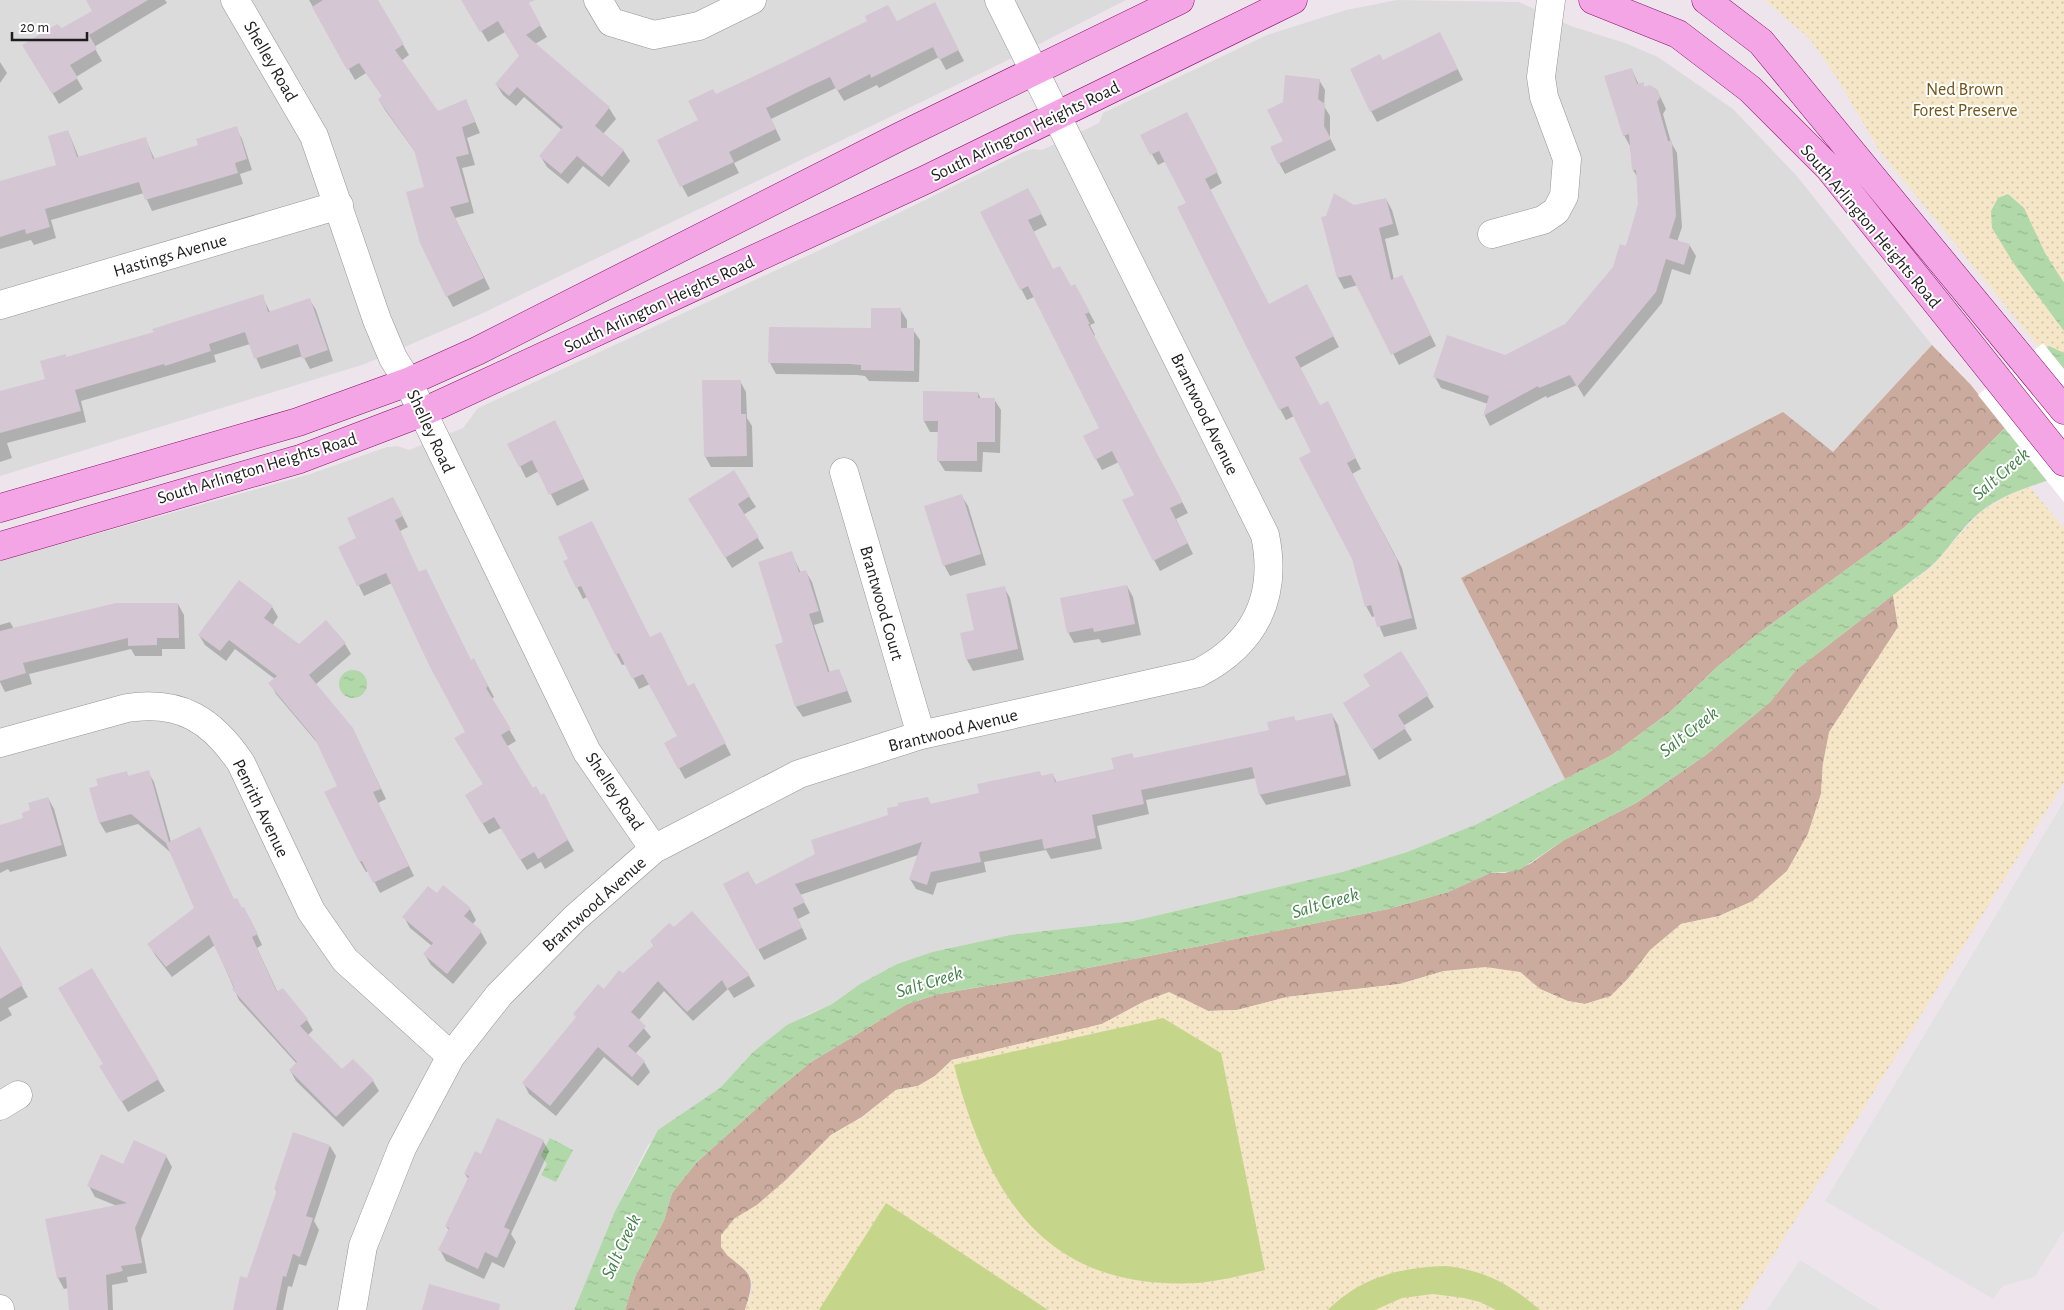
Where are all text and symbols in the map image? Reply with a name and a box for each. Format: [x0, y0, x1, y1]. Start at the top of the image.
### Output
scale bar [12, 10, 88, 42]
street label: Shelley Road [240, 18, 300, 105]
text: 20 m [20, 20, 49, 35]
street label: South Arlington Heights Road [928, 78, 1123, 185]
park label: Ned Brown Forest Preserve [1912, 81, 2018, 120]
street label: South Arlington Heights Road [1797, 141, 1944, 312]
street label: Hastings Avenue [111, 231, 229, 281]
street label: South Arlington Heights Road [562, 253, 757, 357]
street label: Brantwood Avenue [1167, 351, 1241, 478]
street label: Shelley Road [403, 387, 457, 476]
street label: South Arlington Heights Road [155, 430, 359, 508]
water label: Salt Creek [1969, 444, 2033, 504]
street label: Brantwood Court [856, 544, 906, 663]
water label: Salt Creek [1656, 703, 1722, 761]
street label: Brantwood Avenue [887, 706, 1020, 756]
street label: Shelley Road [582, 749, 647, 834]
street label: Penrith Avenue [229, 757, 292, 860]
street label: Brantwood Avenue [539, 854, 650, 956]
water label: Salt Creek [1290, 885, 1361, 922]
water label: Salt Creek [894, 963, 965, 1002]
water label: Salt Creek [598, 1211, 645, 1282]

